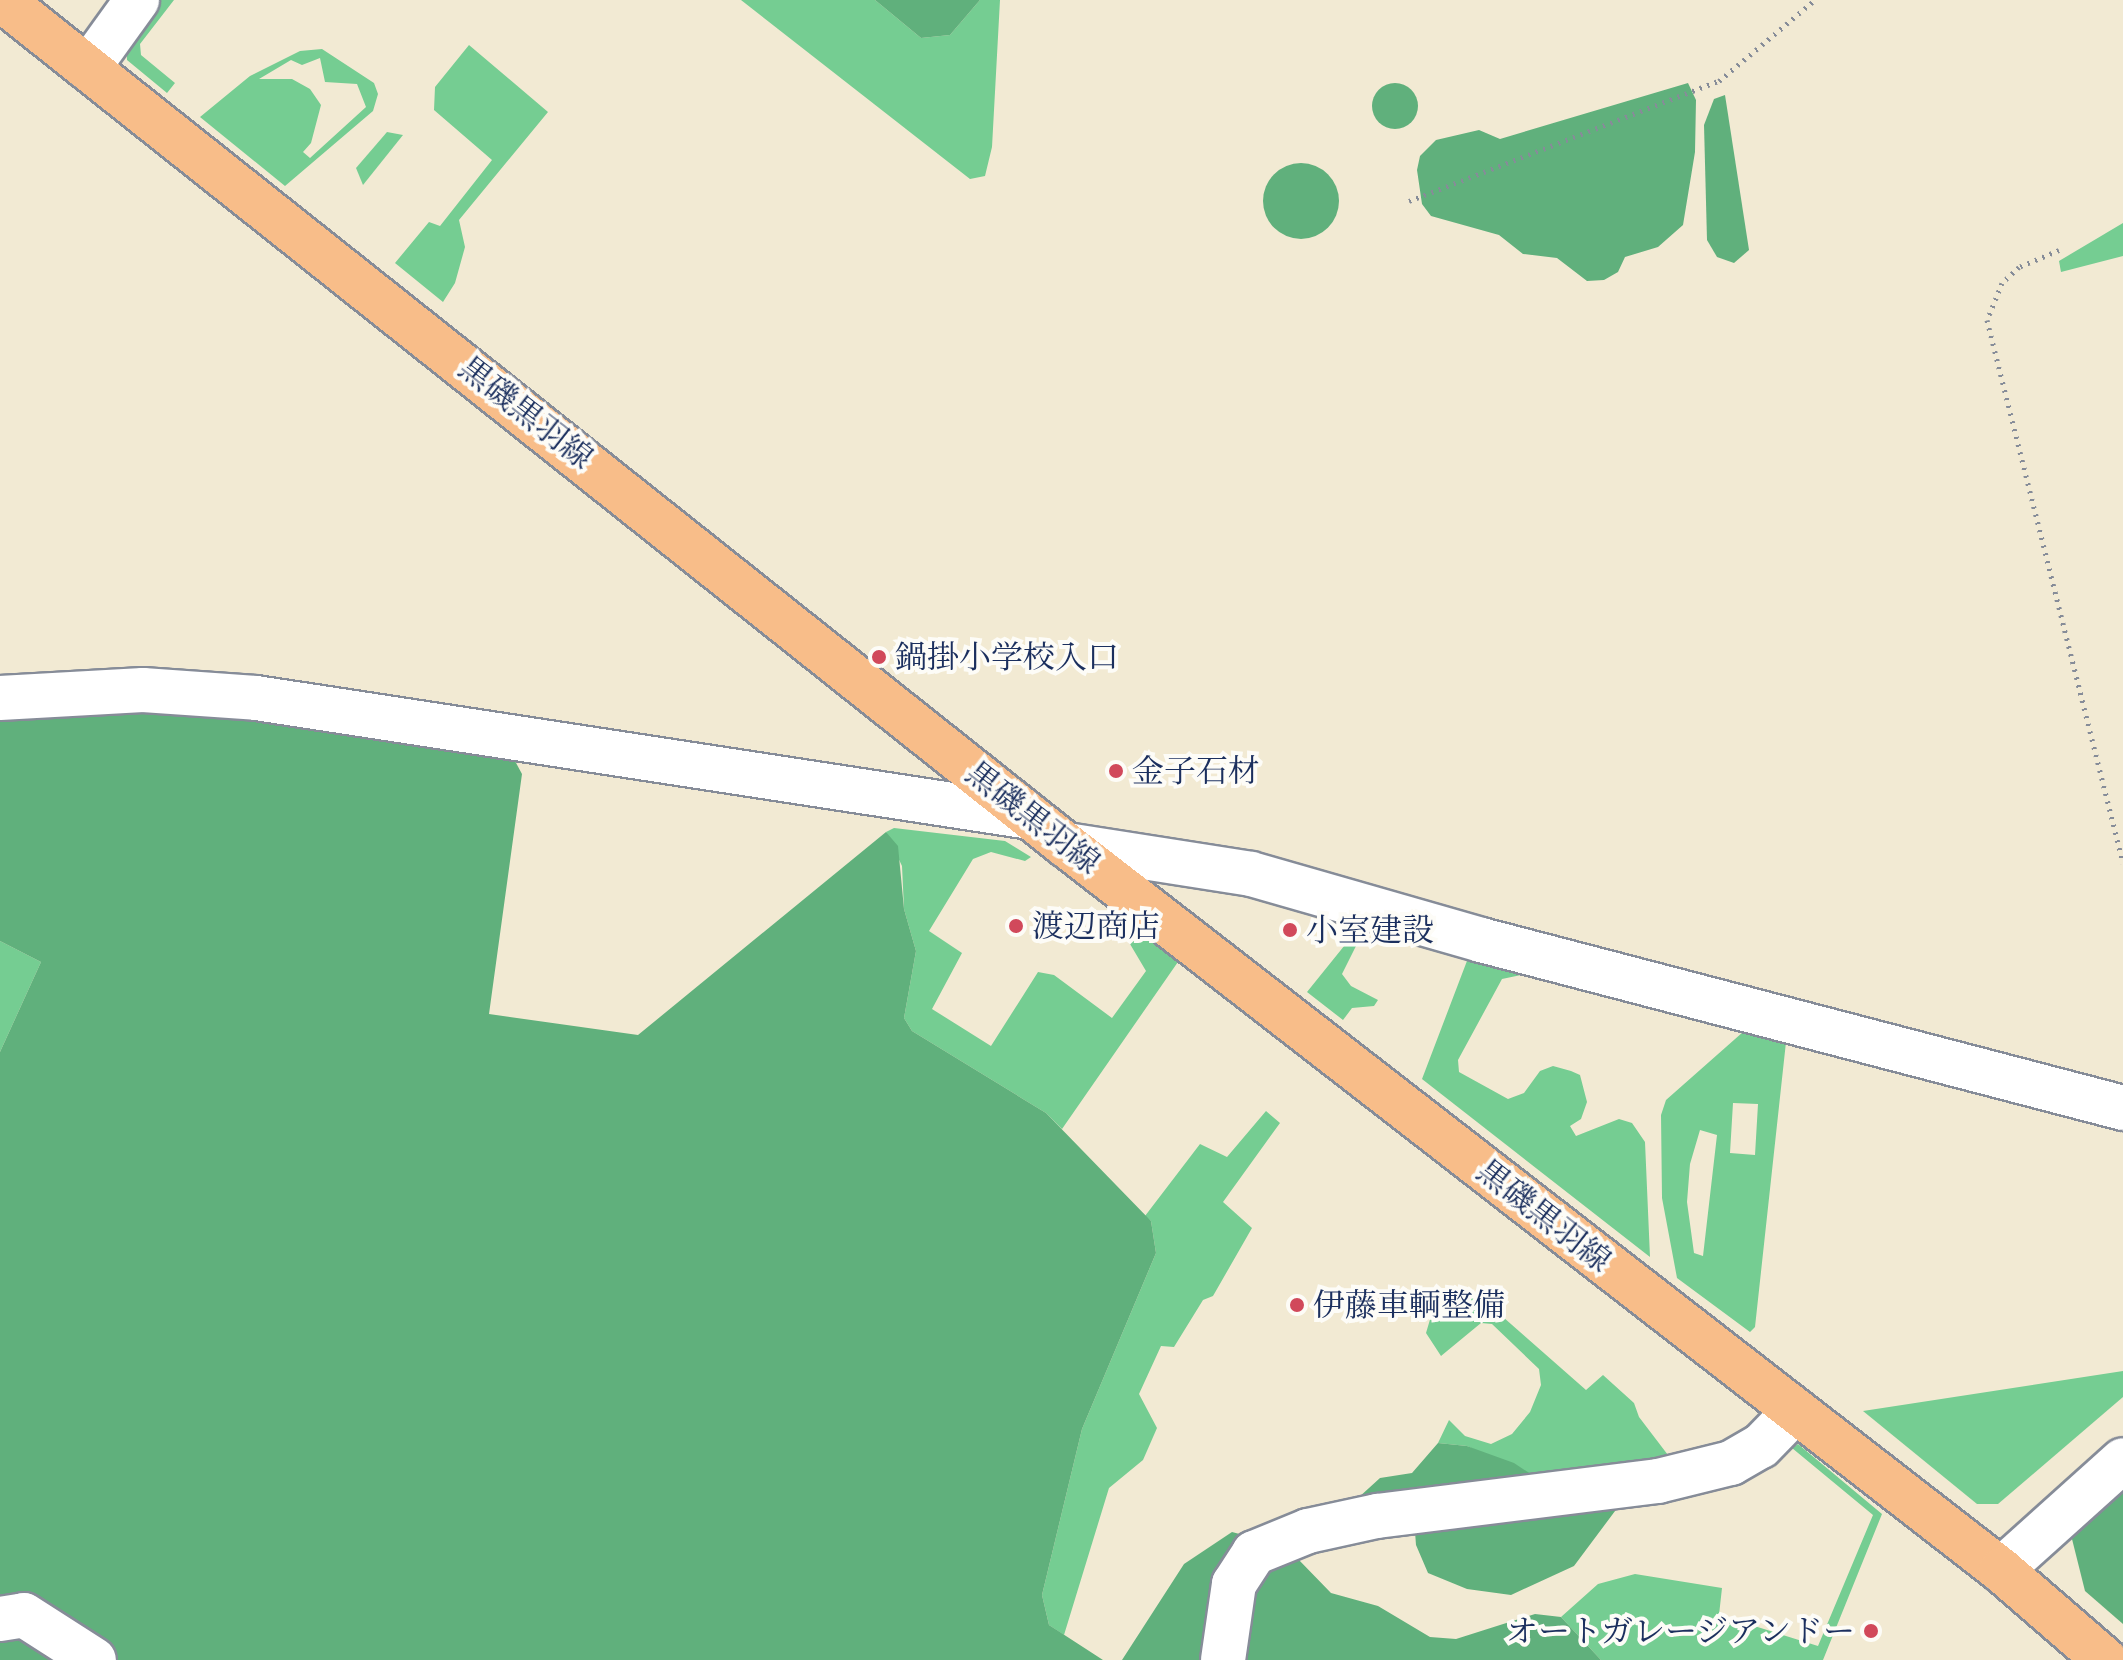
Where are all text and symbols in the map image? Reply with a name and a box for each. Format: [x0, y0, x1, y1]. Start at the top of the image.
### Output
street label: 黒磯黒羽線 [451, 349, 601, 477]
place label: 鍋掛小学校入口 [895, 638, 1119, 676]
marker: 鍋掛小学校入口 [870, 648, 888, 666]
place label: 金子石材 [1132, 752, 1260, 790]
street label: 黒磯黒羽線 [958, 754, 1108, 882]
marker: 金子石材 [1107, 762, 1125, 780]
place label: 渡辺商店 [1032, 907, 1160, 945]
place label: 小室建設 [1306, 911, 1434, 949]
marker: 渡辺商店 [1007, 917, 1025, 935]
marker: 小室建設 [1281, 921, 1299, 939]
street label: 黒磯黒羽線 [1469, 1152, 1619, 1280]
place label: 伊藤車輌整備 [1313, 1286, 1505, 1324]
marker: 伊藤車輌整備 [1288, 1296, 1306, 1314]
place label: オートガレージアンドー [1503, 1612, 1855, 1650]
marker: オートガレージアンドー [1862, 1622, 1880, 1640]

